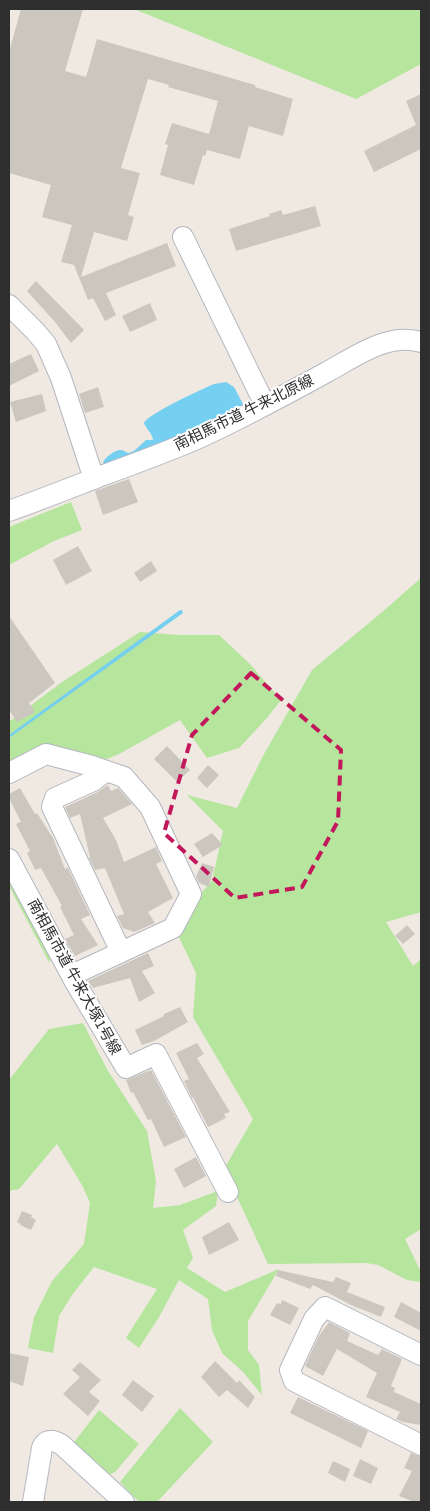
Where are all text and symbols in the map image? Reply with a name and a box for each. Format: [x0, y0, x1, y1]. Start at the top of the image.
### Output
street label: 南相馬市道 牛来北原線 [171, 370, 317, 456]
street label: 南相馬市道 牛来大塚1号線 [22, 895, 126, 1059]

